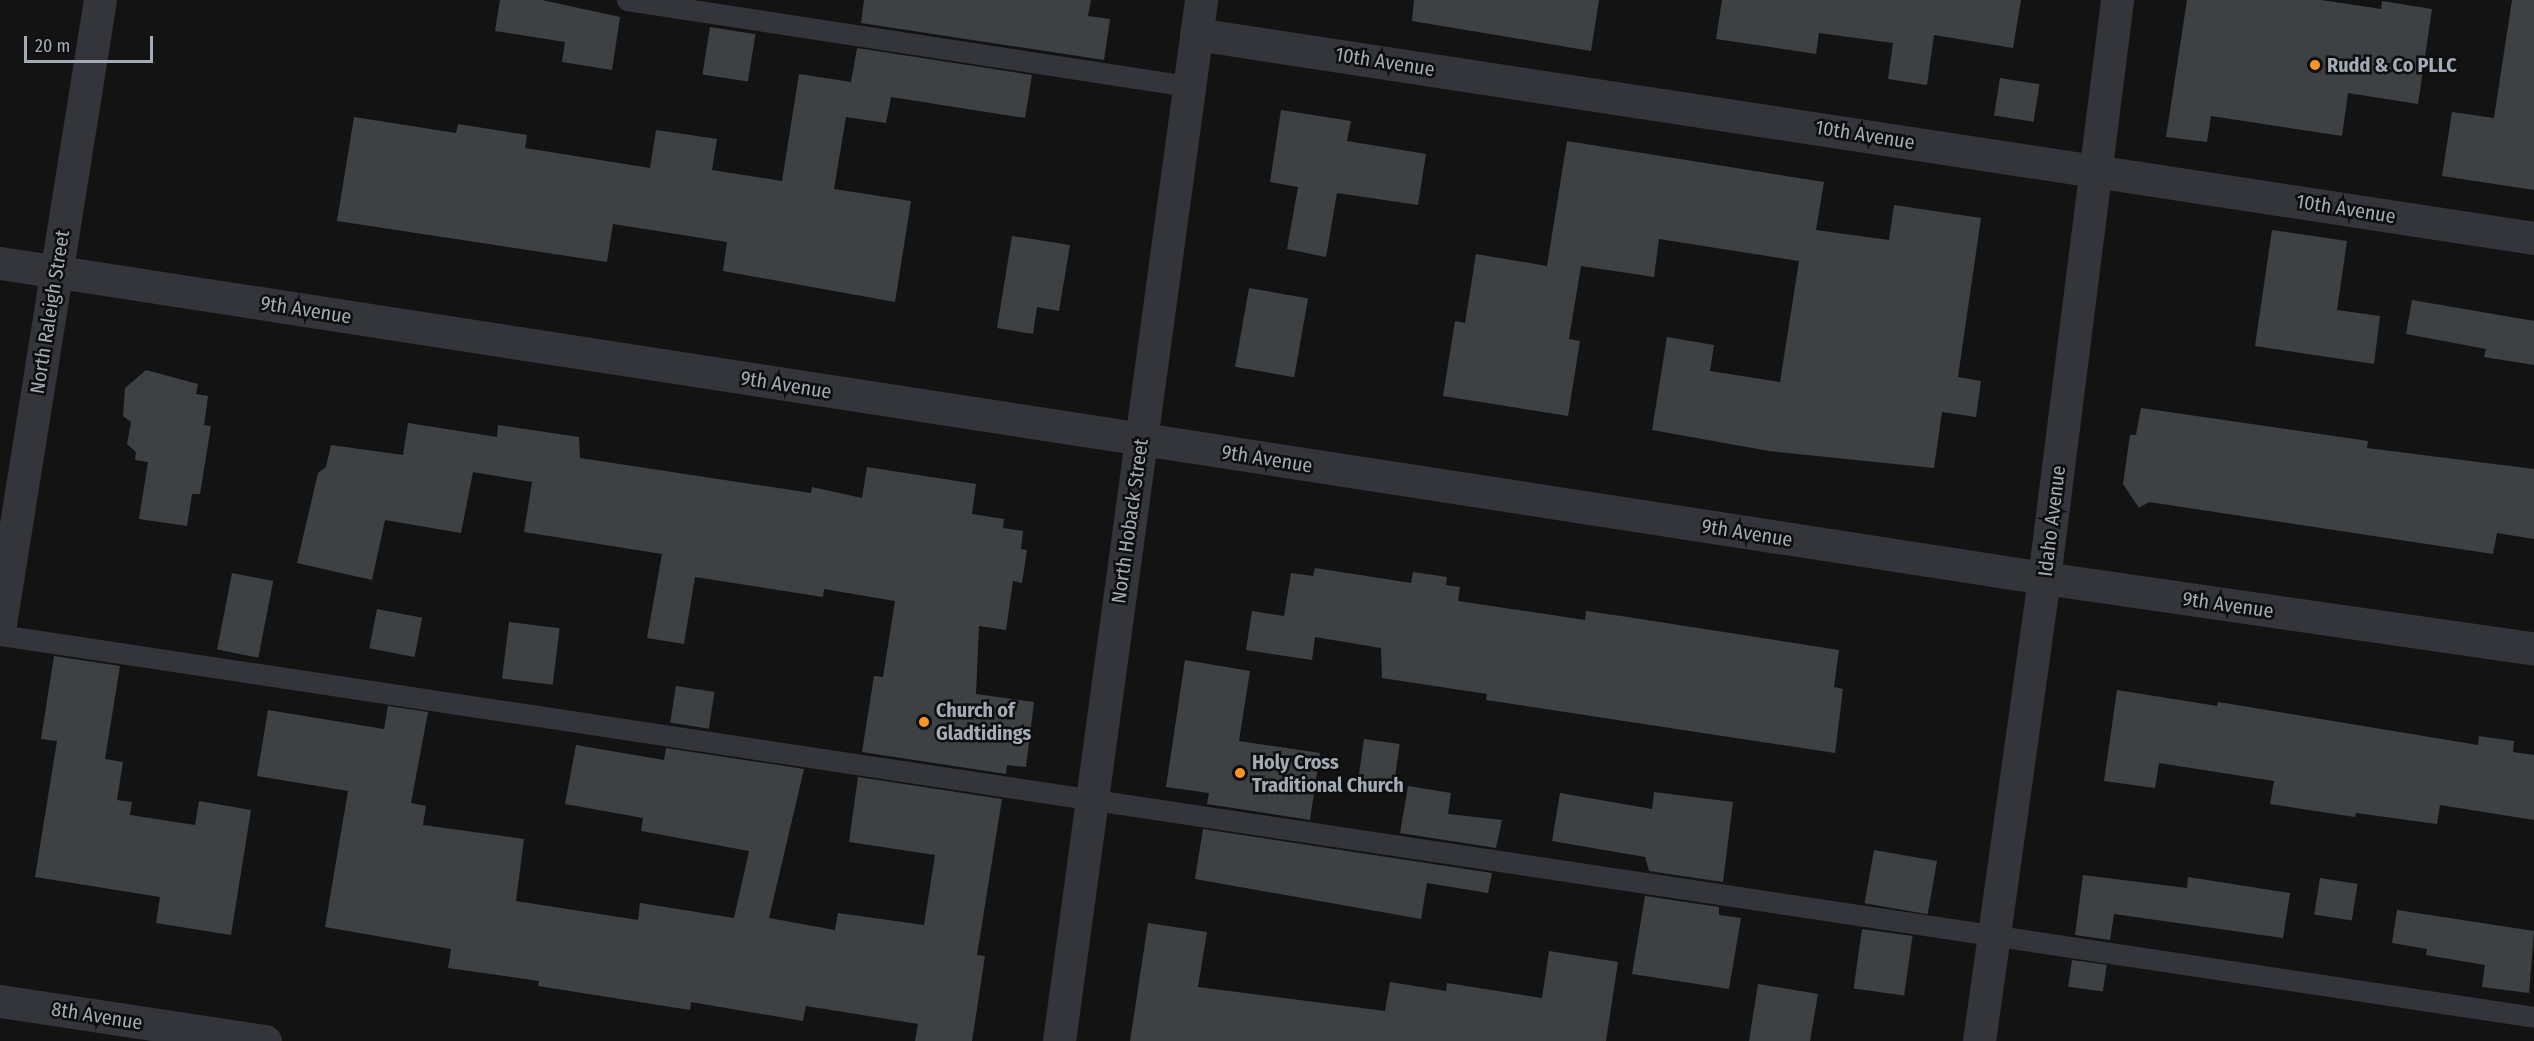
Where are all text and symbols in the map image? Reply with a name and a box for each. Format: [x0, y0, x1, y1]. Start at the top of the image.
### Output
scale bar [27, 24, 156, 62]
text: 20 m [35, 35, 70, 57]
street label: 10th Avenue [1334, 42, 1436, 82]
place label: Rudd & Co PLLC [2327, 53, 2457, 77]
marker: Rudd & Co PLLC [2308, 58, 2322, 72]
street label: 10th Avenue [1814, 115, 1916, 155]
street label: 10th Avenue [2295, 189, 2397, 229]
street label: North Raleigh Street [25, 228, 75, 396]
street label: 9th Avenue [259, 291, 353, 329]
street label: 9th Avenue [739, 366, 833, 404]
street label: North Hoback Street [1107, 437, 1153, 605]
street label: 9th Avenue [1220, 440, 1314, 478]
street label: Idaho Avenue [2033, 464, 2071, 578]
street label: 9th Avenue [1700, 514, 1794, 552]
street label: 9th Avenue [2181, 587, 2275, 623]
place label: Church of Gladtidings [936, 698, 1031, 745]
marker: Church of Gladtidings [917, 715, 931, 729]
place label: Holy Cross Traditional Church [1252, 750, 1404, 797]
marker: Holy Cross Traditional Church [1233, 766, 1247, 780]
street label: 8th Avenue [50, 997, 144, 1035]

